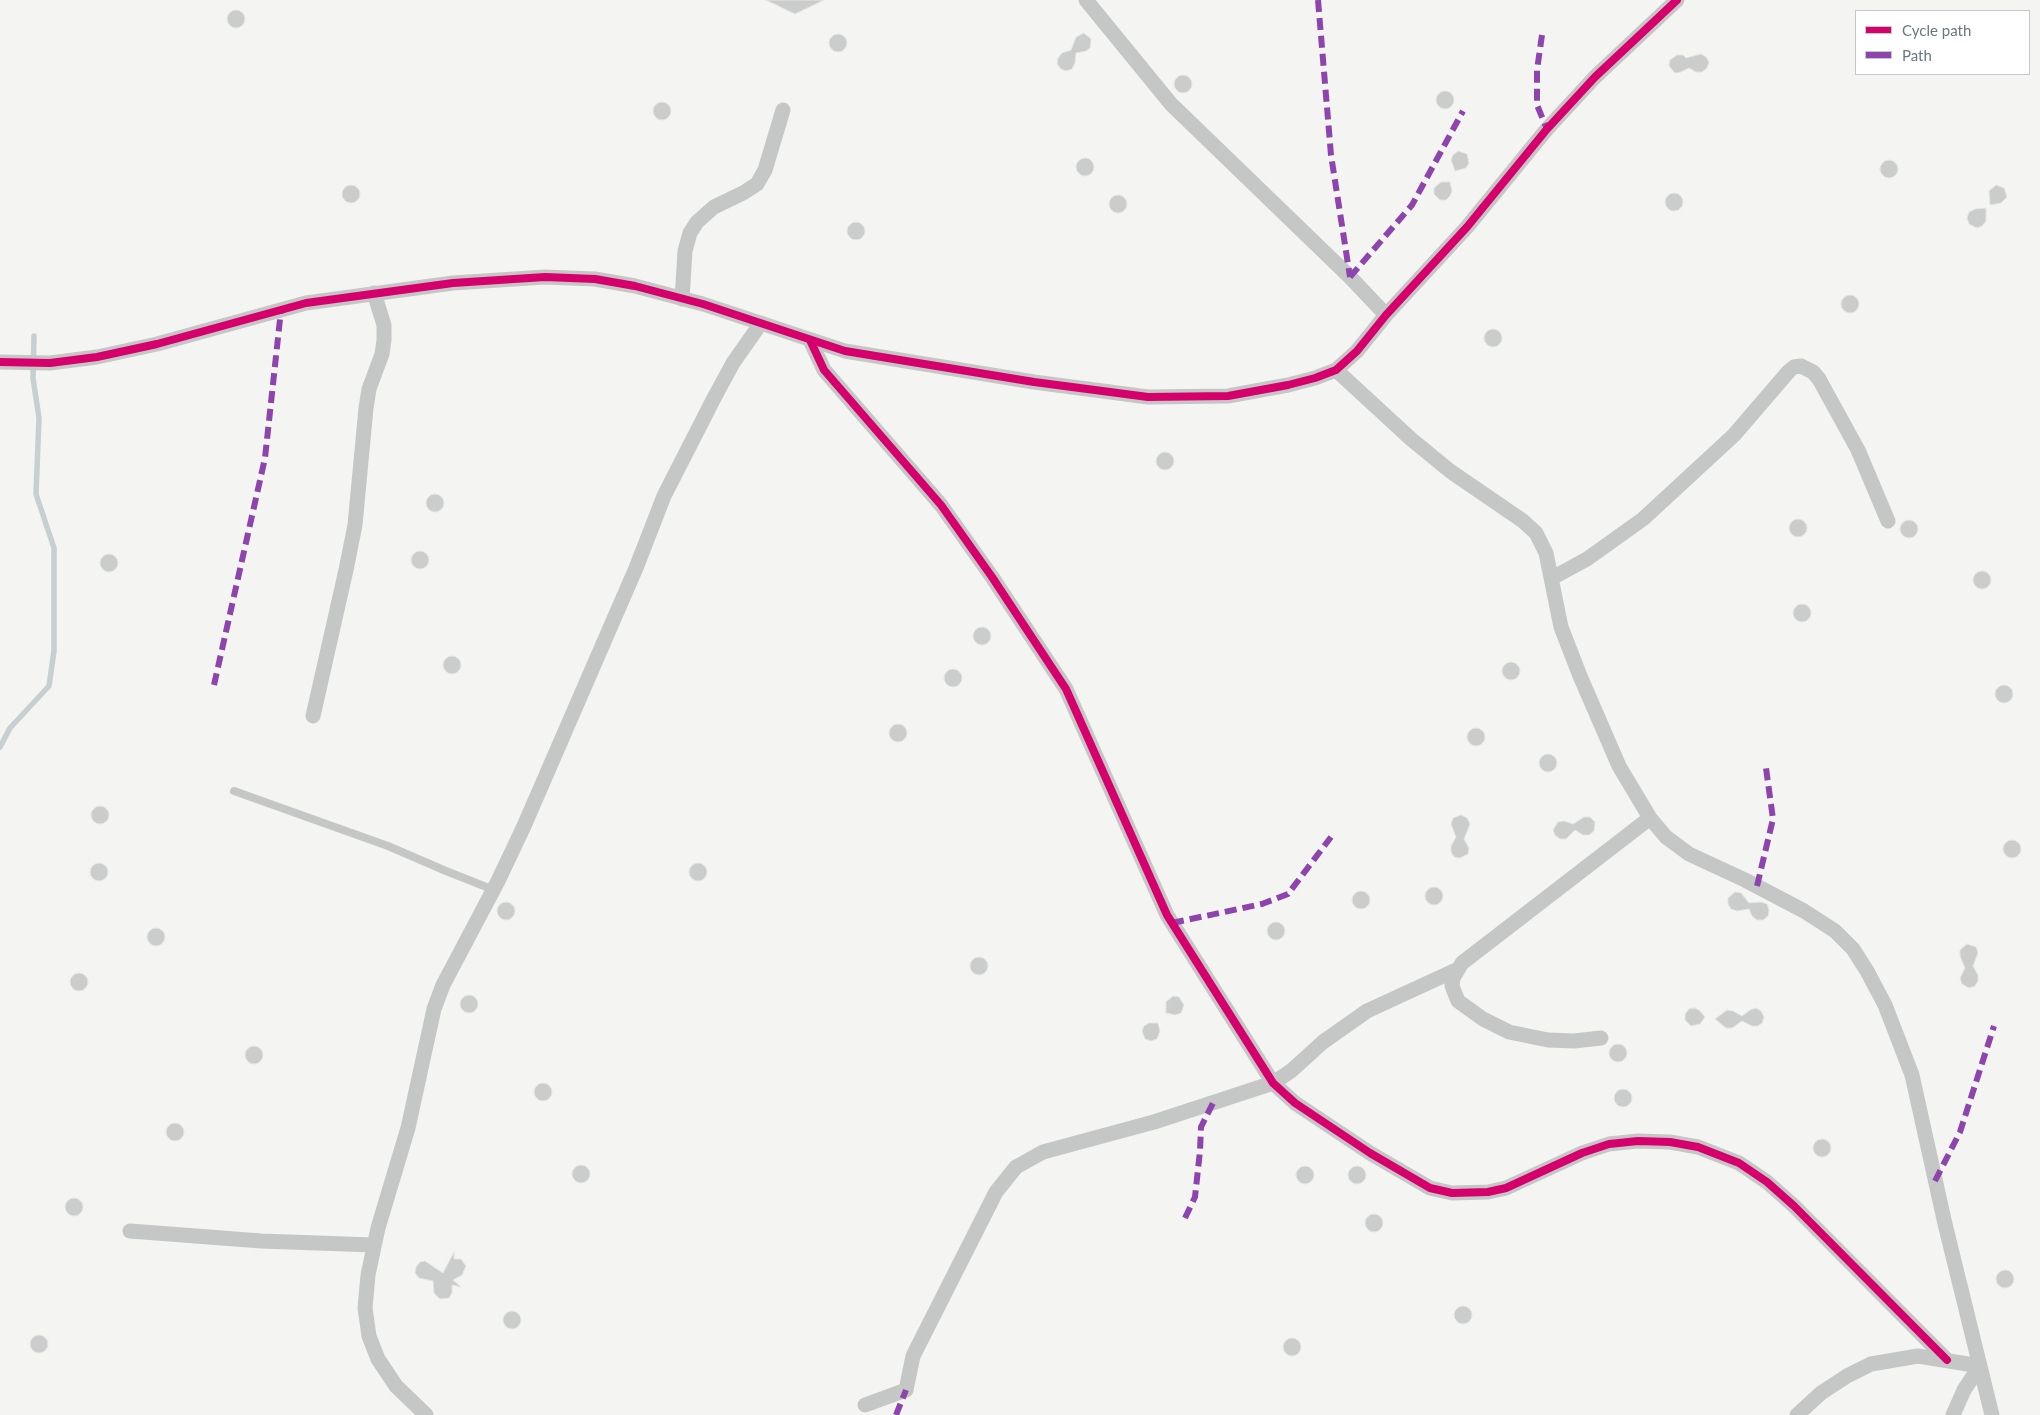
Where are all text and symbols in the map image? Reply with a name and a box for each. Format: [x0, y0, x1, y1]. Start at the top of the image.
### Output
legend [1855, 10, 2030, 75]
text: Cycle path [1902, 21, 1971, 39]
text: Path [1902, 46, 1932, 64]

